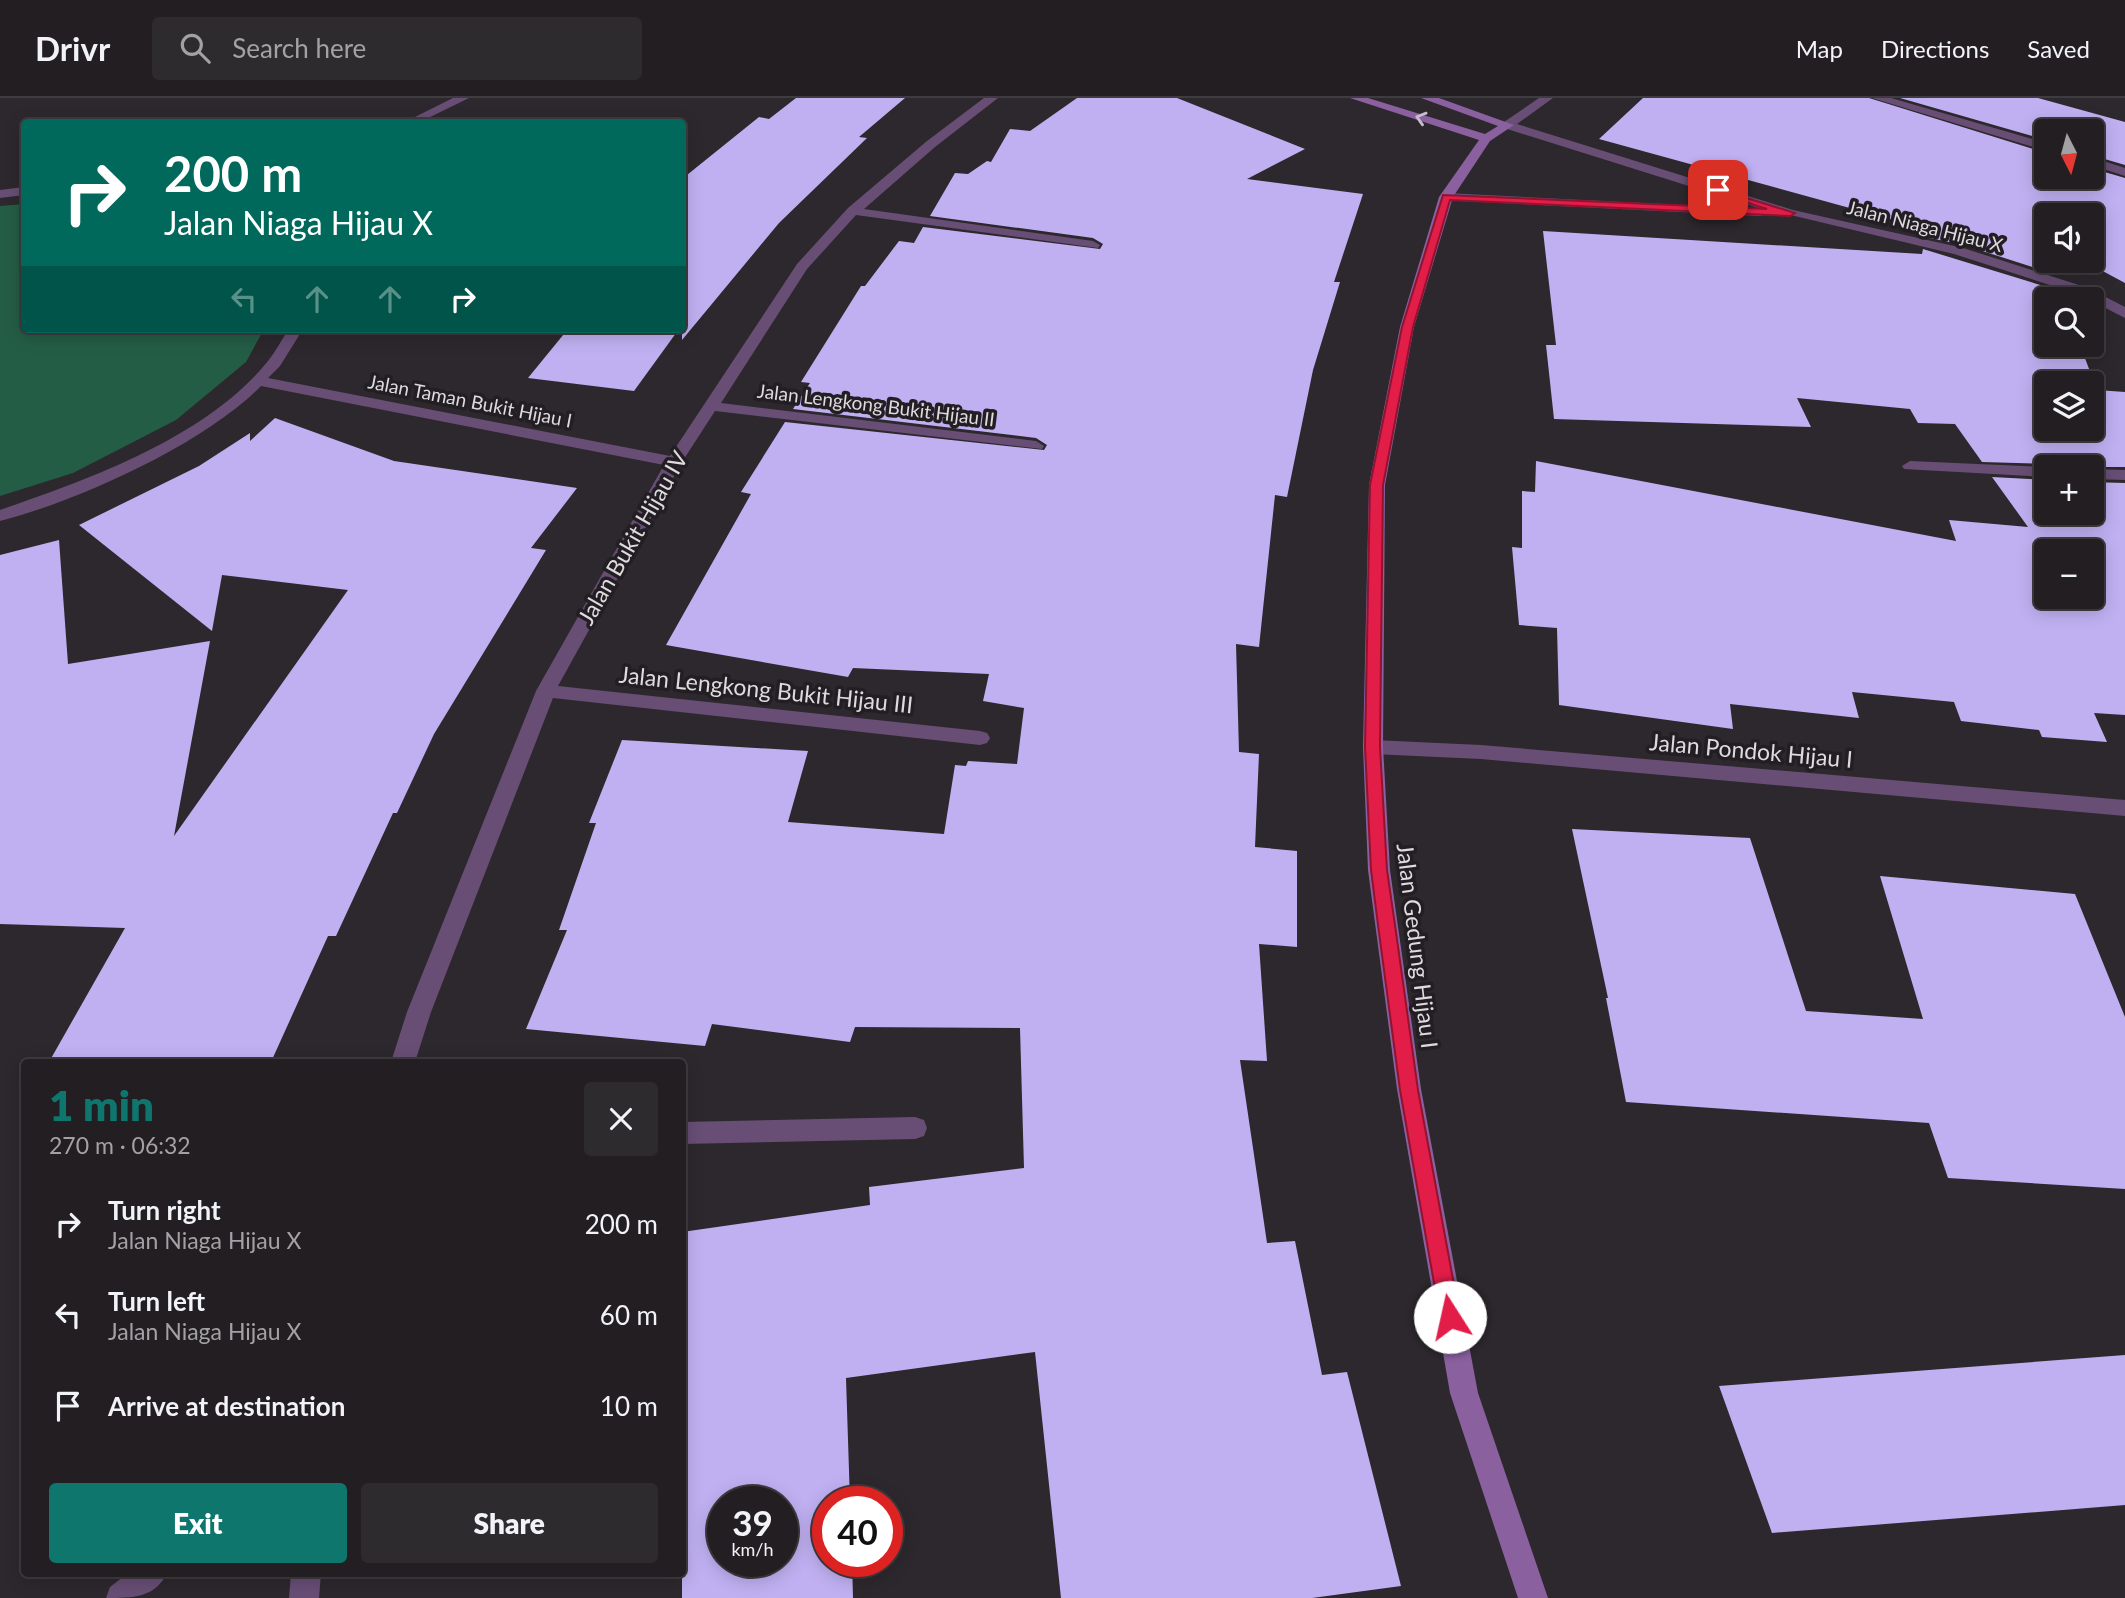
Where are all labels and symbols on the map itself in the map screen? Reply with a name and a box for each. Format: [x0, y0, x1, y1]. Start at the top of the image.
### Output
one-way arrow [1415, 112, 1427, 127]
north arrow [2034, 119, 2104, 189]
pin [1688, 160, 1748, 220]
street label: Jalan Niaga Hijau X [1845, 195, 2006, 256]
street label: Jalan Taman Bukit Hijau I [366, 369, 574, 432]
street label: Jalan Lengkong Bukit Hijau II [756, 379, 996, 430]
street label: Jalan Bukit Hijau IV [571, 445, 693, 629]
street label: Jalan Lengkong Bukit Hijau III [618, 660, 915, 718]
street label: Jalan Pondok Hijau I [1648, 727, 1854, 773]
street label: Jalan Gedung Hijau I [1392, 842, 1444, 1050]
position arrow [1413, 1280, 1487, 1354]
speed limit sign: 40 [812, 1486, 903, 1577]

